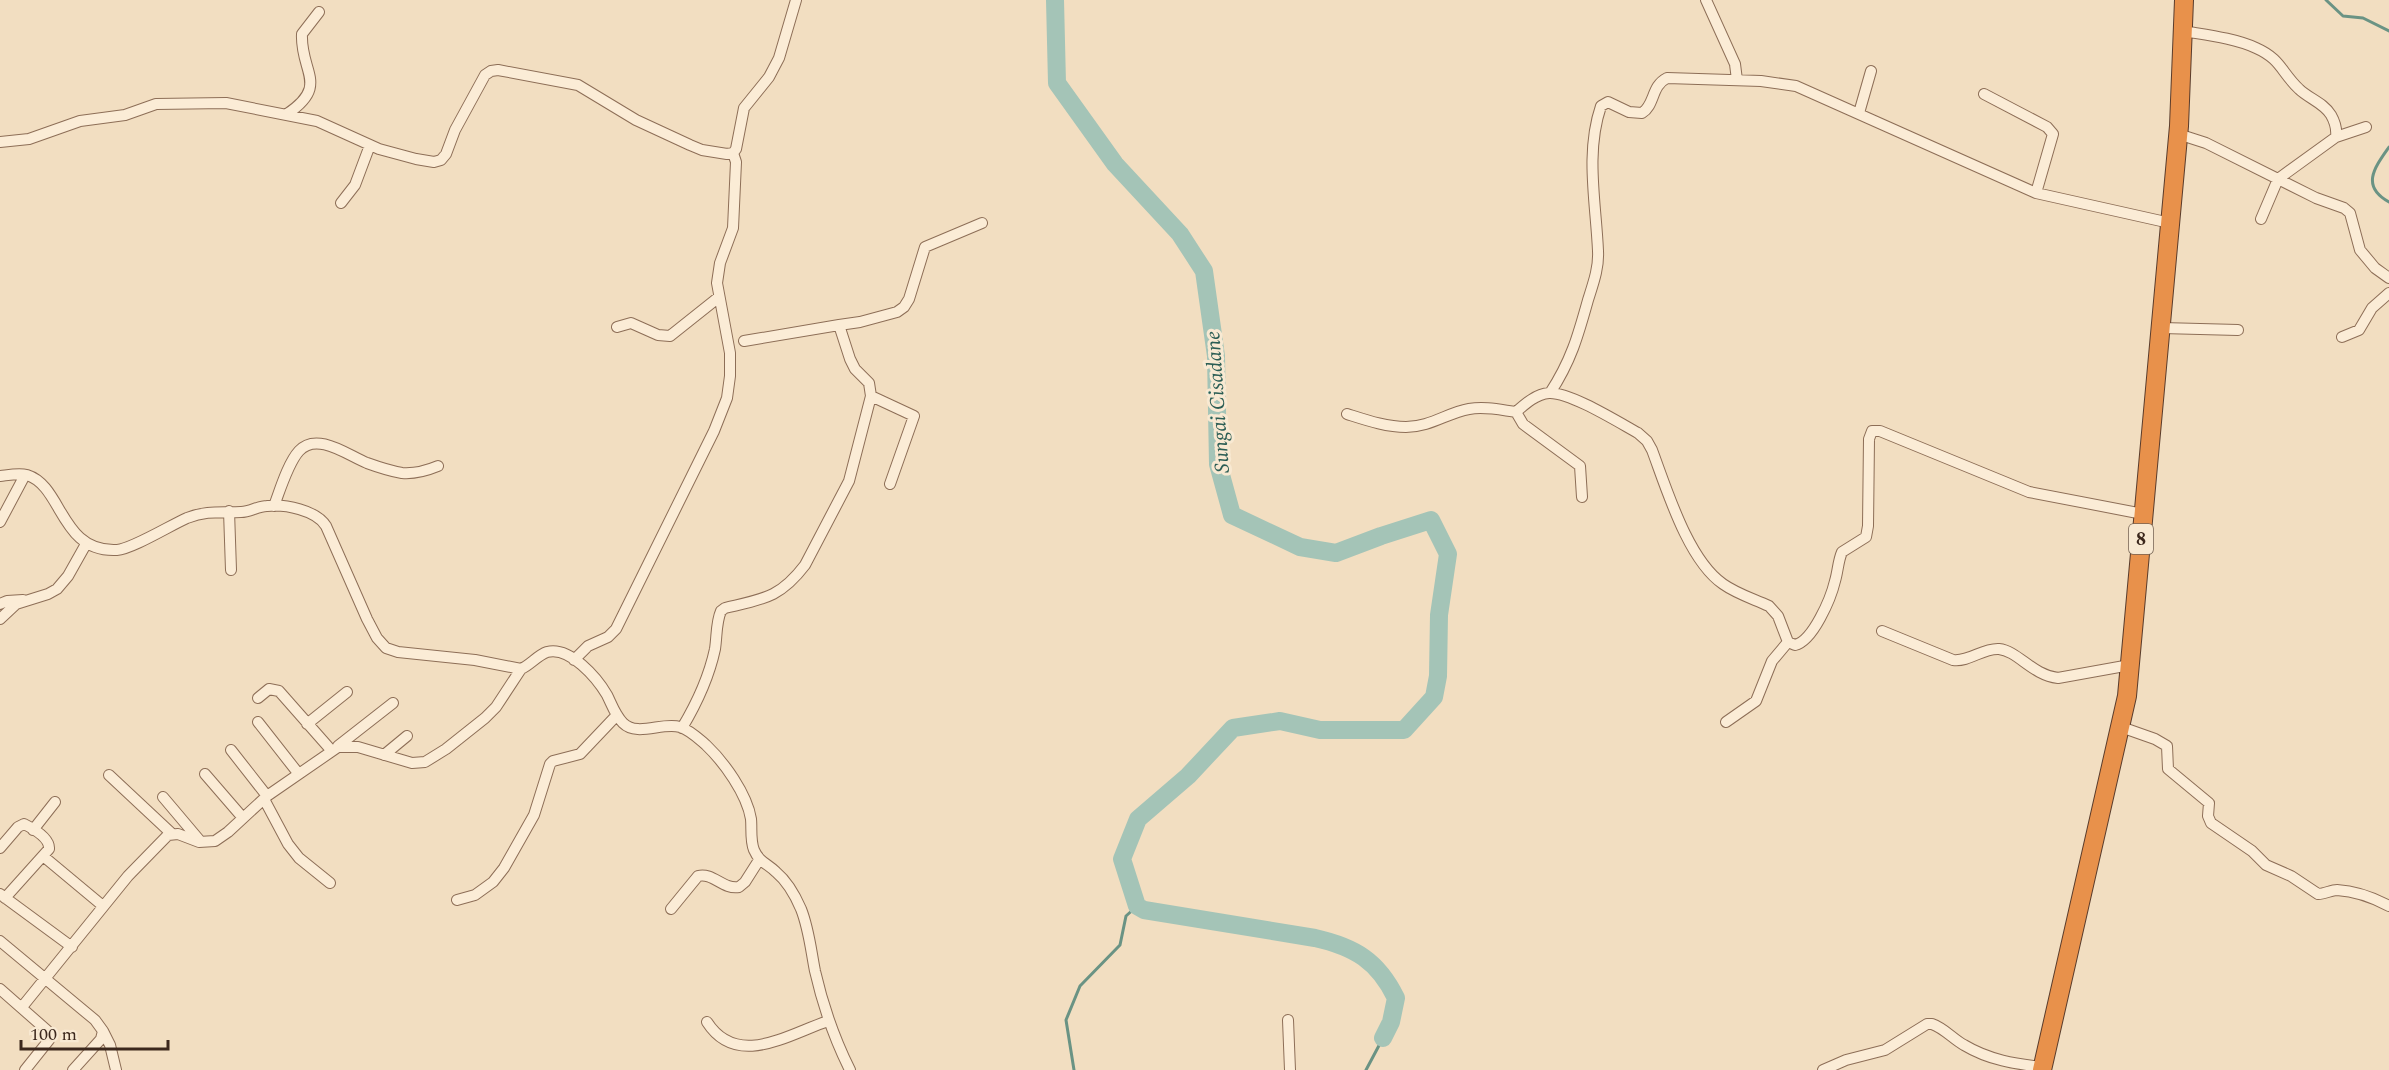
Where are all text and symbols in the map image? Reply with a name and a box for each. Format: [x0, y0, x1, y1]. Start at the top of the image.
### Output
water label: Sungai Cisadane [1197, 330, 1239, 474]
road number: 8 [2129, 524, 2153, 554]
scale bar [21, 1013, 168, 1051]
text: 100 m [30, 1021, 77, 1048]

